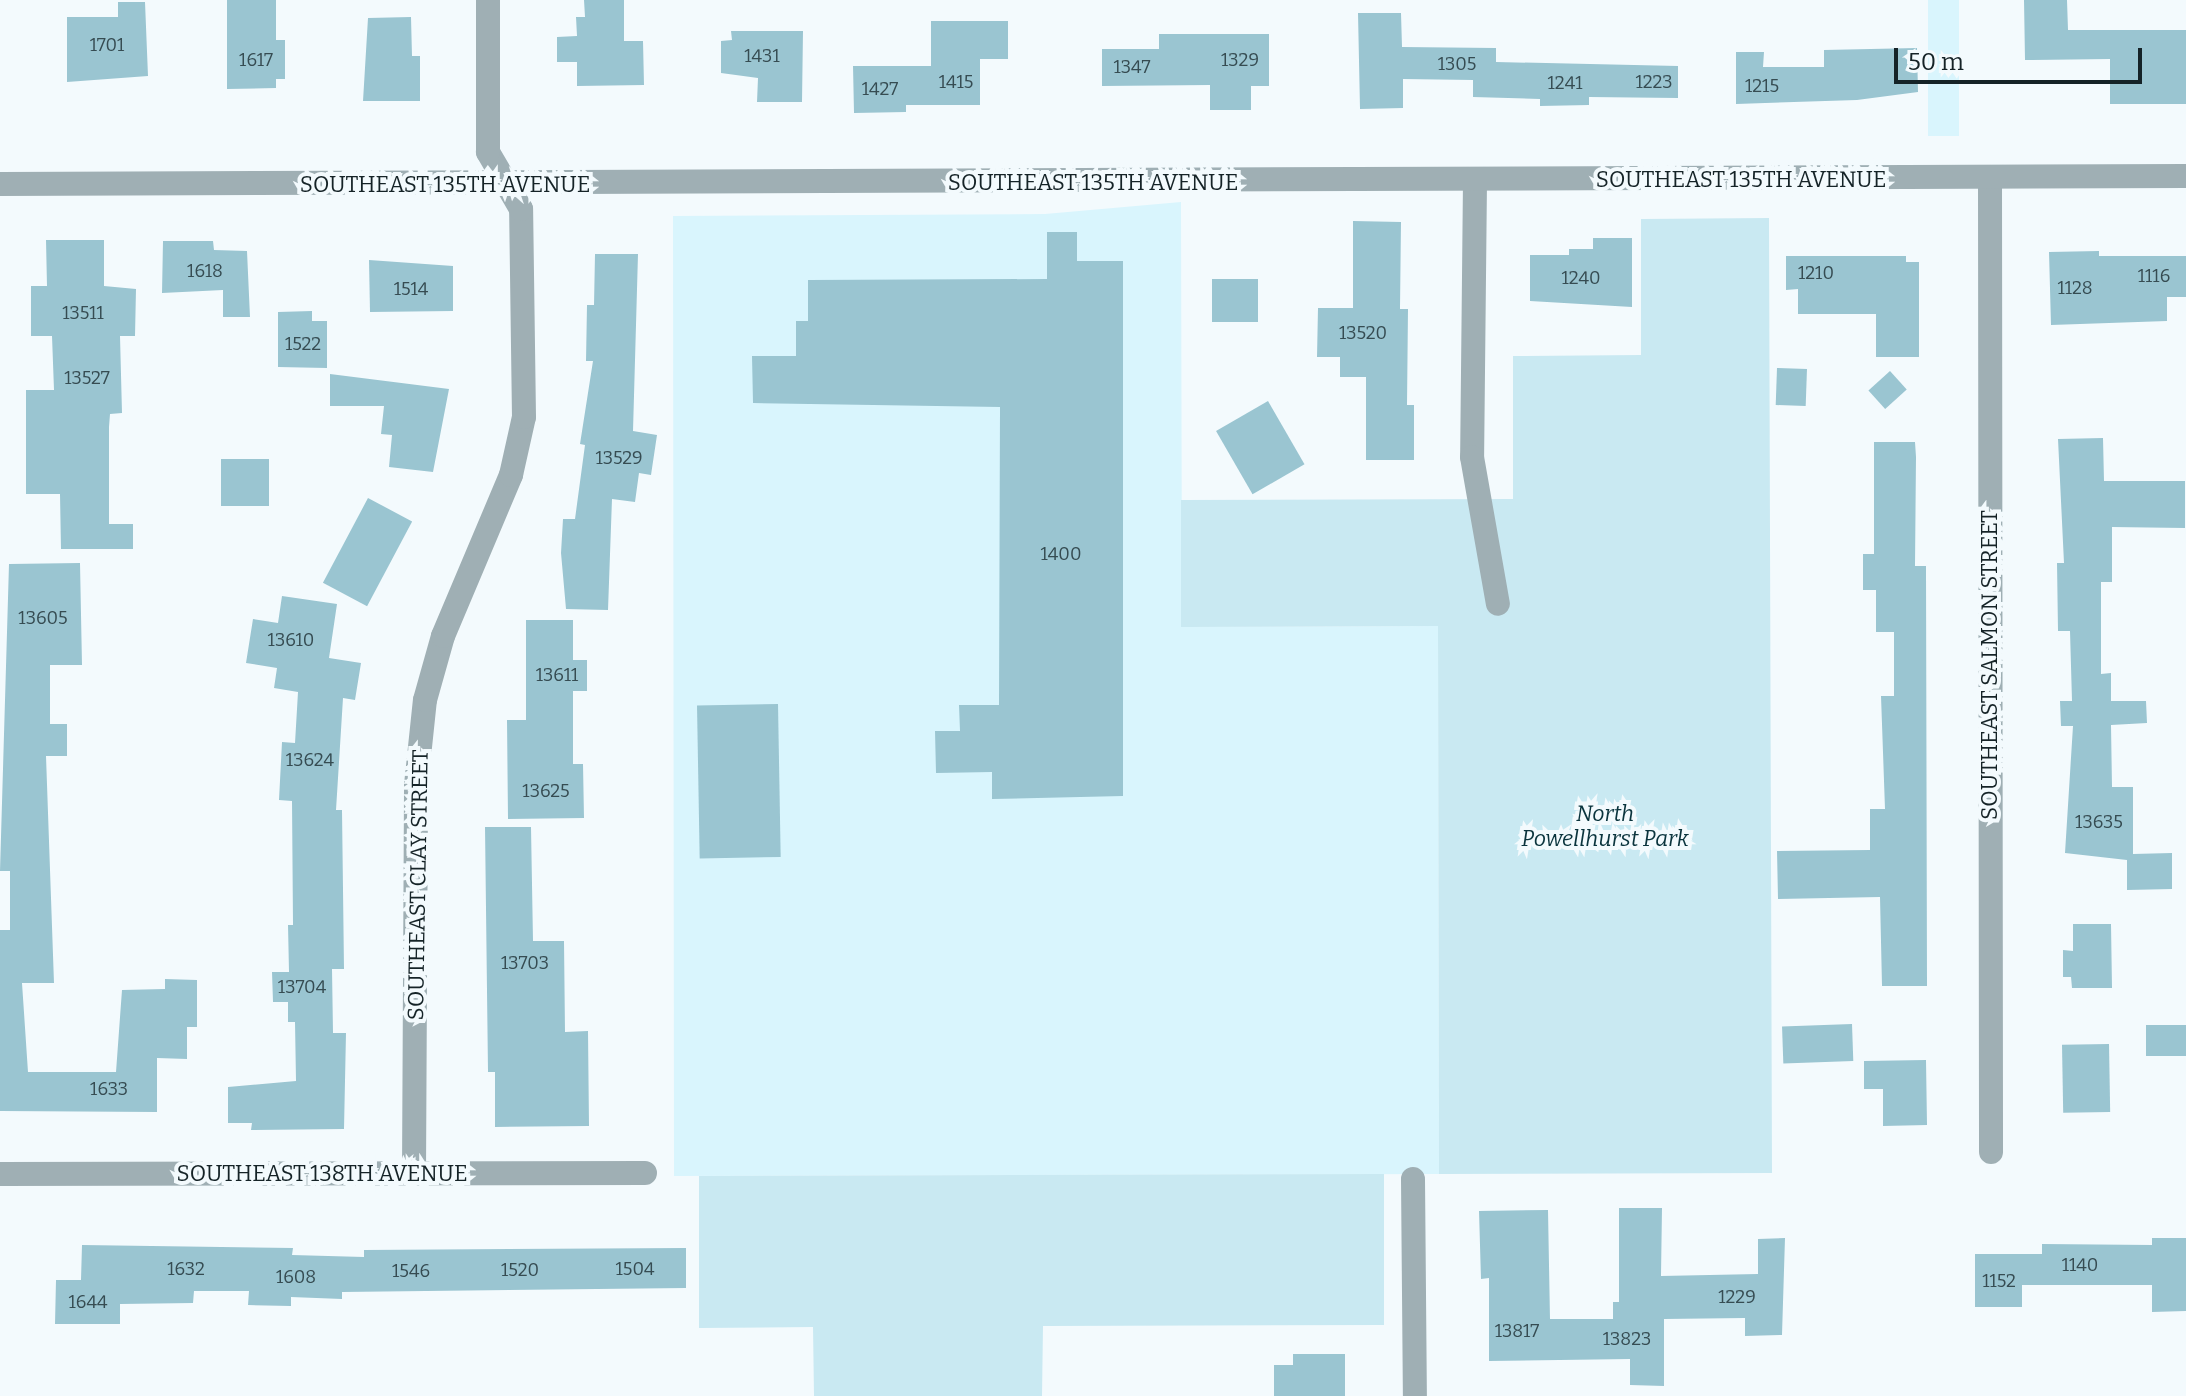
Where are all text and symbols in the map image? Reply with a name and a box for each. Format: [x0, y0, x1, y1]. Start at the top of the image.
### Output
scale bar [1898, 32, 2146, 82]
house number: 1701 [90, 34, 124, 56]
house number: 1431 [744, 45, 780, 67]
text: 50 m [1908, 48, 1964, 76]
house number: 1617 [239, 49, 273, 71]
house number: 1329 [1221, 49, 1259, 71]
house number: 1305 [1438, 53, 1476, 75]
house number: 1347 [1114, 56, 1150, 78]
house number: 1415 [939, 71, 973, 93]
house number: 1223 [1635, 71, 1673, 93]
house number: 1241 [1548, 72, 1582, 94]
house number: 1215 [1745, 75, 1779, 97]
house number: 1427 [862, 78, 898, 100]
street label: SOUTHEAST 135TH AVENUE [1596, 167, 1886, 193]
street label: SOUTHEAST 135TH AVENUE [948, 170, 1238, 196]
street label: SOUTHEAST 135TH AVENUE [300, 172, 590, 198]
house number: 1618 [187, 260, 223, 282]
house number: 1210 [1798, 262, 1834, 284]
house number: 1116 [2138, 265, 2170, 287]
house number: 1240 [1561, 267, 1601, 289]
house number: 1128 [2057, 277, 2093, 299]
house number: 1514 [394, 278, 428, 300]
house number: 13511 [62, 302, 104, 324]
house number: 13520 [1339, 322, 1387, 344]
house number: 1522 [285, 333, 321, 355]
house number: 13527 [64, 367, 110, 389]
house number: 13529 [595, 447, 643, 469]
street label: SOUTHEAST SALMON STREET [1977, 510, 2003, 820]
house number: 1400 [1041, 543, 1081, 565]
house number: 13605 [18, 607, 68, 629]
house number: 13610 [268, 629, 314, 651]
house number: 13611 [536, 664, 578, 686]
house number: 13624 [286, 749, 334, 771]
street label: SOUTHEAST CLAY STREET [402, 749, 434, 1021]
house number: 13625 [522, 780, 570, 802]
park label: North Powellhurst Park [1521, 800, 1689, 852]
house number: 13635 [2075, 811, 2123, 833]
house number: 13703 [501, 952, 549, 974]
house number: 13704 [278, 976, 326, 998]
house number: 1633 [90, 1078, 128, 1100]
street label: SOUTHEAST 138TH AVENUE [176, 1161, 468, 1187]
house number: 1140 [2062, 1254, 2098, 1276]
house number: 1632 [167, 1258, 205, 1280]
house number: 1504 [616, 1258, 654, 1280]
house number: 1520 [501, 1259, 539, 1281]
house number: 1546 [392, 1260, 430, 1282]
house number: 1608 [276, 1266, 316, 1288]
house number: 1152 [1982, 1270, 2016, 1292]
house number: 1229 [1718, 1286, 1756, 1308]
house number: 1644 [68, 1291, 108, 1313]
house number: 13817 [1495, 1320, 1539, 1342]
house number: 13823 [1603, 1328, 1651, 1350]

